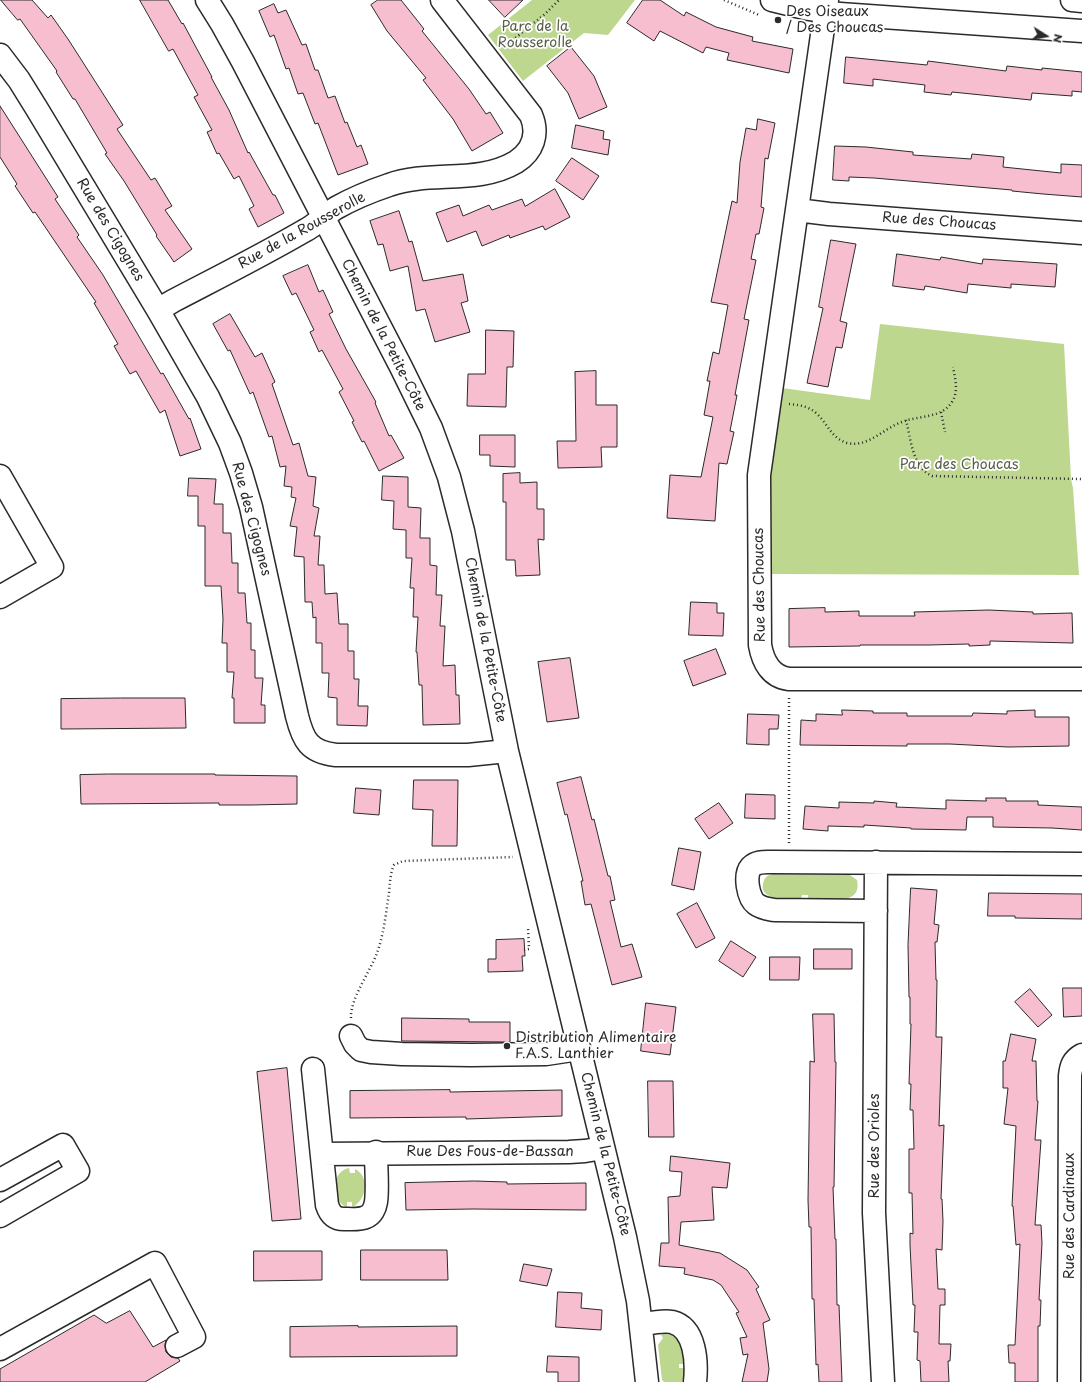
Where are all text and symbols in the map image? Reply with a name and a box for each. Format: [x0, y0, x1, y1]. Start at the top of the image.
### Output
place label: Des Oiseaux / Des Choucas [786, 4, 883, 36]
marker: Des Oiseaux / Des Choucas [773, 15, 783, 25]
north arrow [1026, 16, 1066, 56]
park label: Parc de la Rousserolle [498, 19, 572, 52]
text: N [1049, 32, 1067, 44]
street label: Rue des Cigognes [73, 175, 147, 285]
street label: Rue de la Rousserolle [236, 189, 368, 273]
street label: Rue des Choucas [881, 210, 997, 234]
street label: Chemin de la Petite-Côte [337, 256, 429, 414]
park label: Parc des Choucas [900, 457, 1018, 473]
street label: Rue des Cigognes [228, 460, 274, 578]
street label: Rue des Choucas [751, 528, 769, 642]
street label: Chemin de la Petite-Côte [461, 556, 509, 724]
place label: Distribution Alimentaire F.A.S. Lanthier [515, 1030, 677, 1062]
marker: Distribution Alimentaire F.A.S. Lanthier [502, 1041, 512, 1051]
street label: Chemin de la Petite-Côte [577, 1070, 633, 1238]
street label: Rue des Orioles [867, 1093, 883, 1199]
street label: Rue Des Fous-de-Bassan [406, 1144, 574, 1160]
street label: Rue des Cardinaux [1062, 1153, 1078, 1279]

